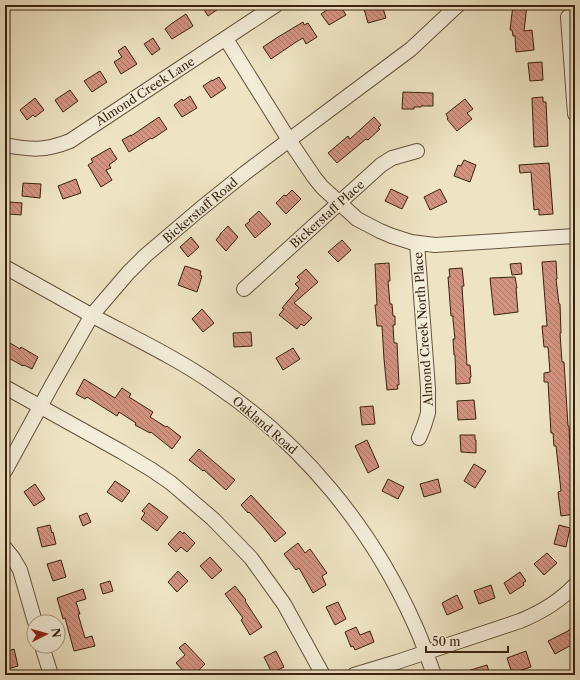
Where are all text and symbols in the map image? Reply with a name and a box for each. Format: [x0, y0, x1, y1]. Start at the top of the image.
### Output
street label: Almond Creek Lane [92, 53, 197, 129]
street label: Bickerstaff Road [159, 174, 241, 246]
street label: Bickerstaff Place [287, 177, 367, 251]
street label: Almond Creek North Place [410, 251, 436, 407]
street label: Oakland Road [230, 393, 301, 458]
north arrow [26, 614, 66, 654]
text: N [48, 627, 63, 639]
scale bar [426, 628, 508, 654]
text: 50 m [432, 634, 461, 649]

